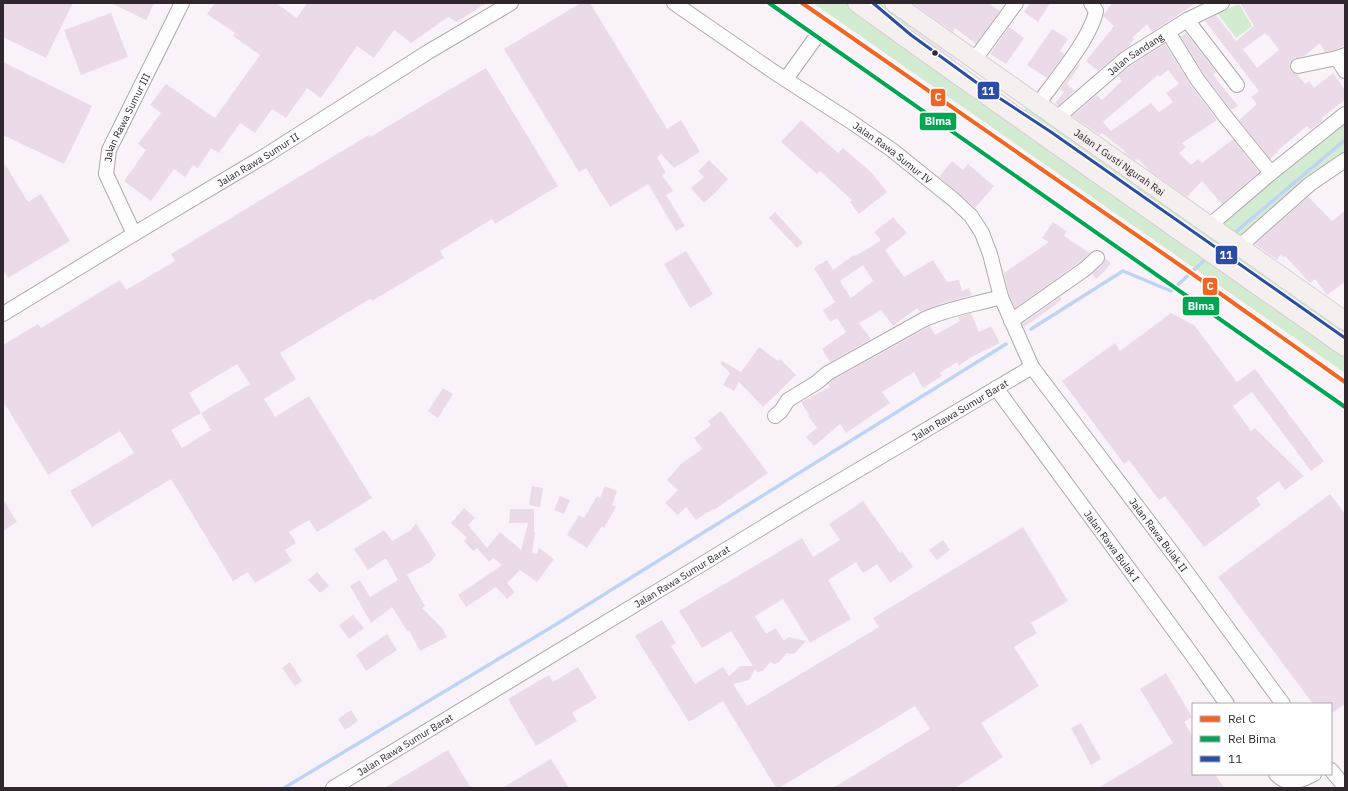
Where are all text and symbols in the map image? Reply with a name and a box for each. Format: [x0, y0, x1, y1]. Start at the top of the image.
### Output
street label: Jalan Sandang [1105, 30, 1166, 78]
unlabelled marker [930, 48, 940, 58]
street label: Jalan Rawa Sumur III [101, 71, 153, 163]
line badge: 11 [977, 81, 1000, 100]
text: 11 [981, 84, 995, 98]
line badge: C [930, 88, 946, 107]
text: C [934, 90, 942, 104]
line badge: Bima [919, 112, 957, 131]
text: Bima [925, 114, 951, 128]
street label: Jalan Rawa Sumur IV [851, 119, 935, 186]
street label: Jalan I Gusti Ngurah Rai [1072, 126, 1167, 198]
street label: Jalan Rawa Sumur II [215, 130, 301, 189]
line badge: 11 [1215, 245, 1238, 265]
text: 11 [1219, 248, 1233, 262]
line badge: C [1202, 277, 1218, 296]
text: C [1206, 279, 1214, 293]
line badge: Bima [1182, 296, 1220, 316]
text: Bima [1188, 299, 1214, 313]
street label: Jalan Rawa Sumur Barat [909, 376, 1011, 443]
street label: Jalan Rawa Bulak II [1127, 495, 1191, 575]
street label: Jalan Rawa Bulak I [1082, 508, 1143, 584]
street label: Jalan Rawa Sumur Barat [631, 542, 733, 610]
legend [1192, 703, 1332, 775]
street label: Jalan Rawa Sumur Barat [354, 710, 456, 778]
text: Rel C [1228, 711, 1256, 726]
text: Rel Bima [1228, 731, 1276, 746]
text: 11 [1228, 751, 1242, 766]

